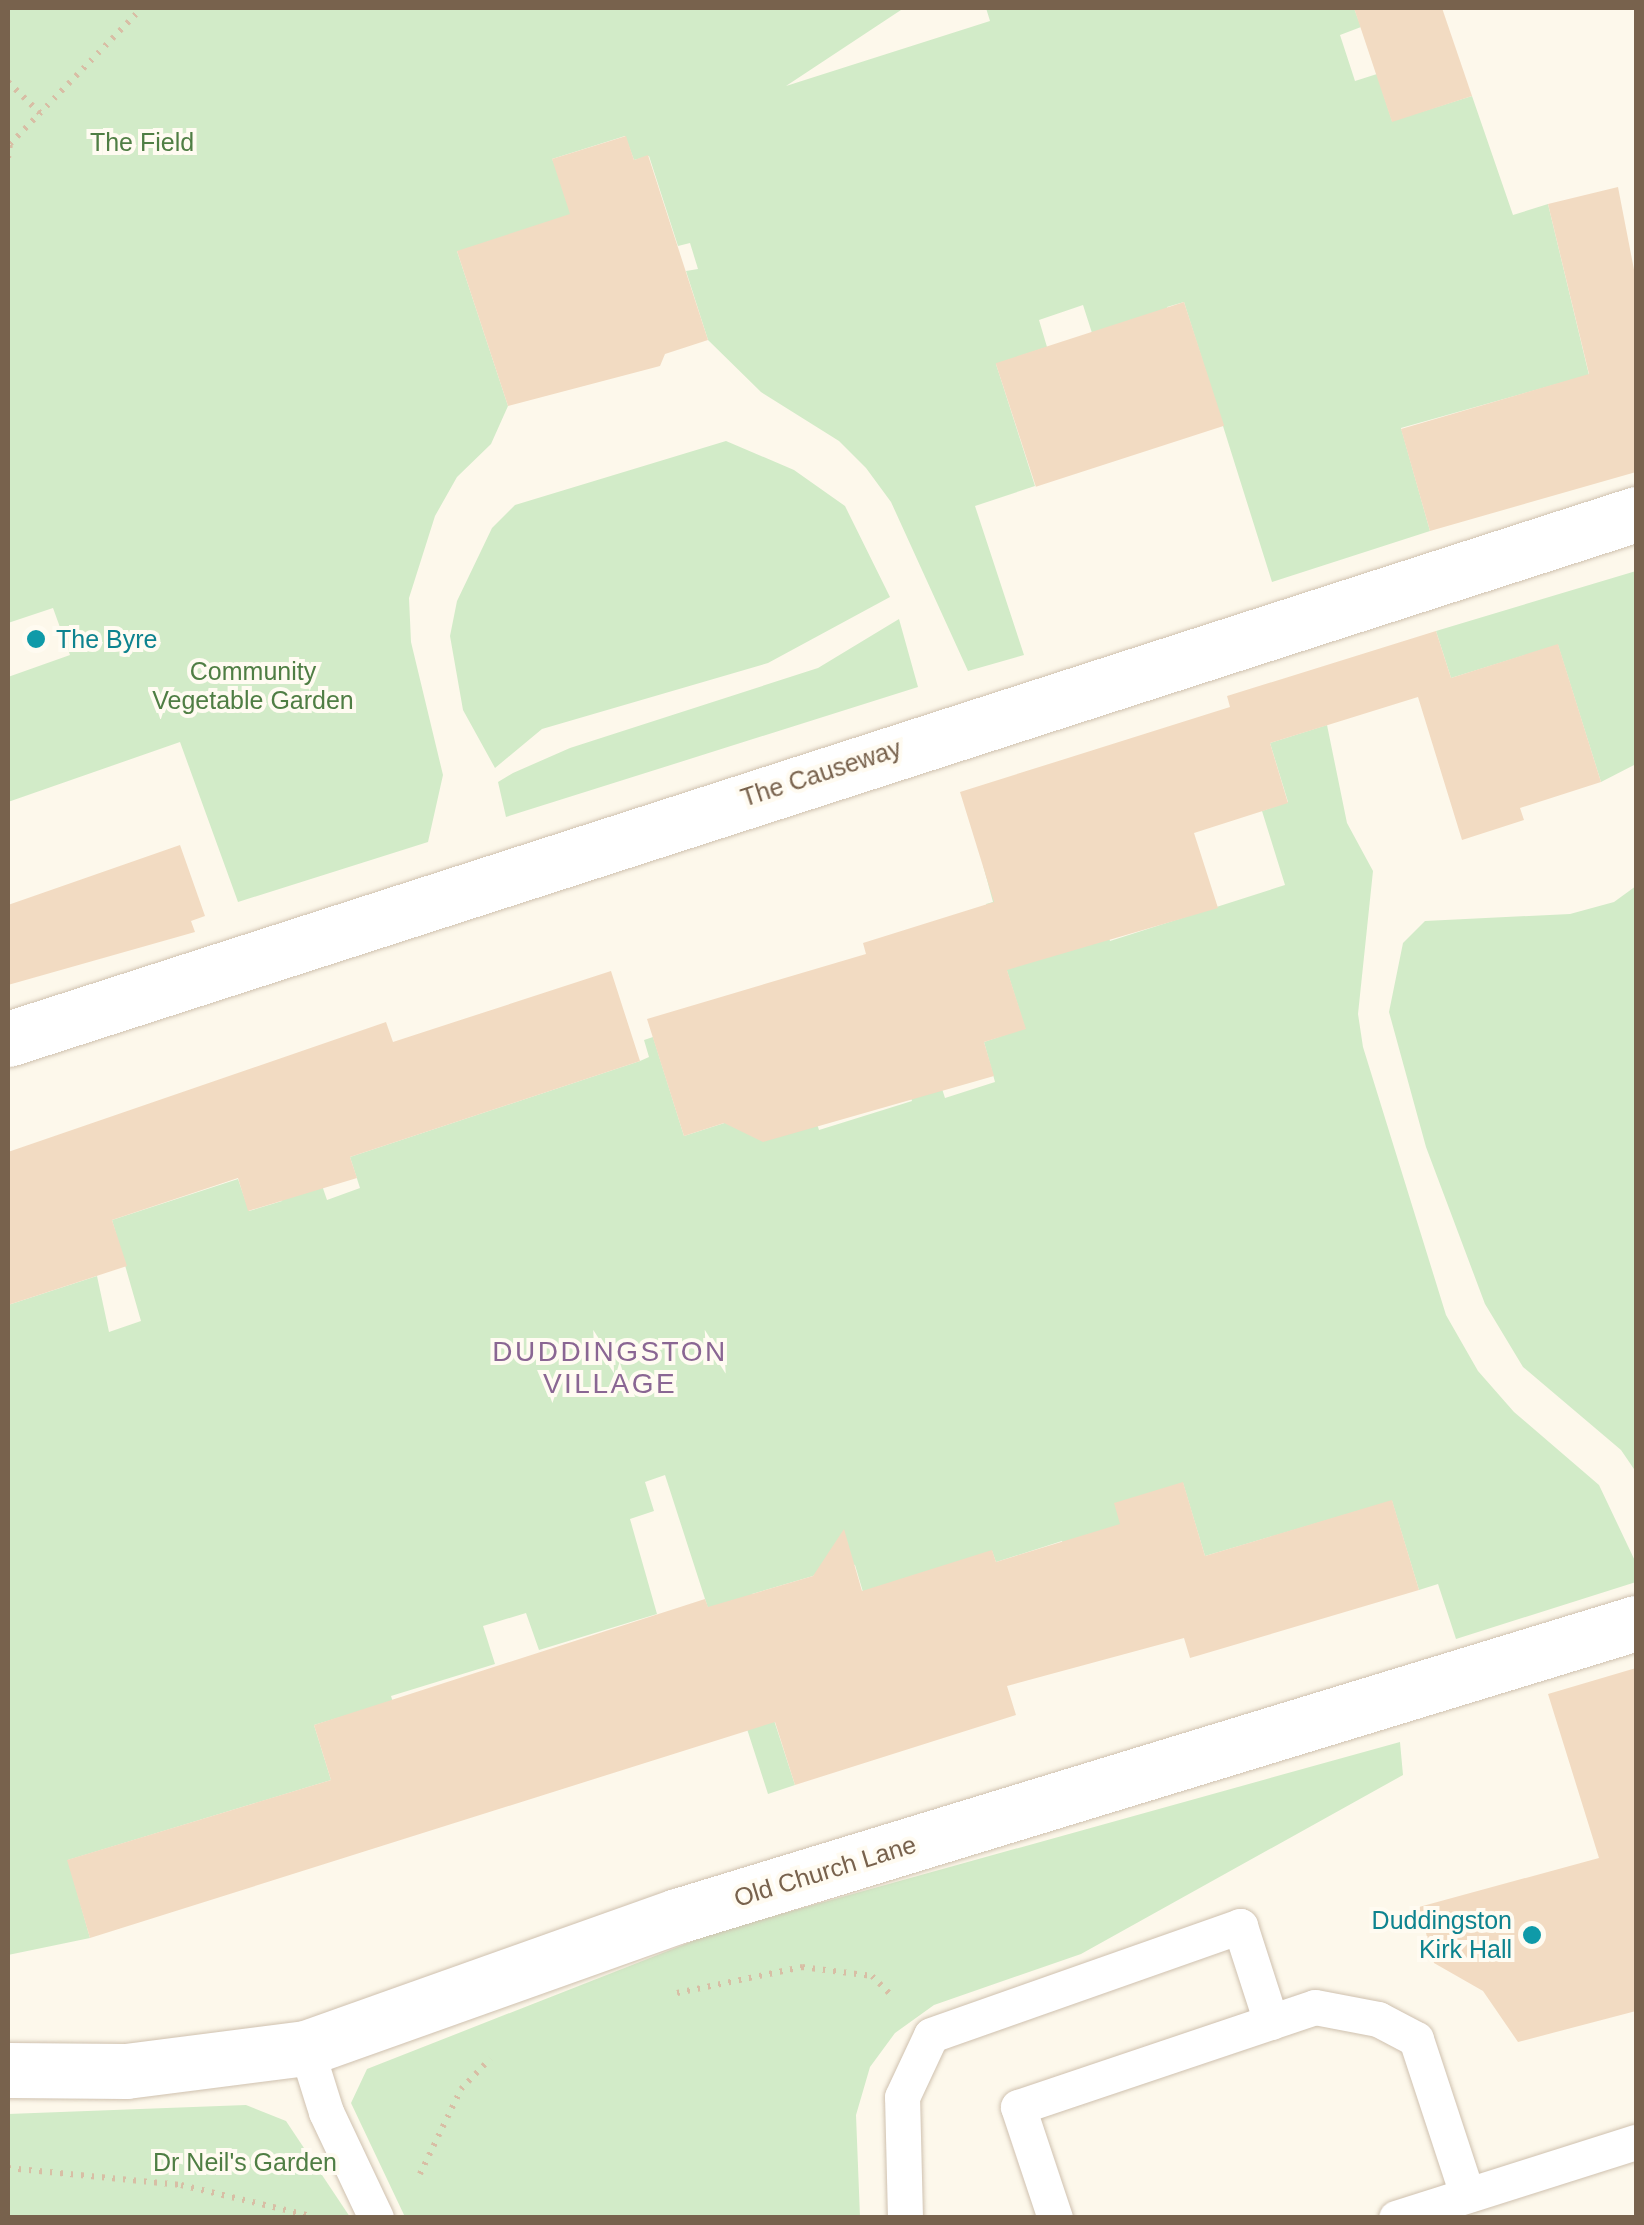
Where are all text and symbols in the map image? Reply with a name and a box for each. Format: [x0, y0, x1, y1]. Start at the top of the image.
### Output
park label: The Field [90, 127, 194, 157]
place label: The Byre [56, 624, 157, 654]
marker: The Byre [25, 628, 47, 650]
park label: Community Vegetable Garden [152, 657, 354, 716]
street label: The Causeway [737, 733, 905, 813]
district label: DUDDINGSTON VILLAGE [492, 1335, 728, 1401]
street label: Old Church Lane [730, 1829, 920, 1913]
place label: Duddingston Kirk Hall [1372, 1906, 1512, 1965]
marker: Duddingston Kirk Hall [1521, 1924, 1543, 1946]
park label: Dr Neil's Garden [153, 2147, 337, 2177]

